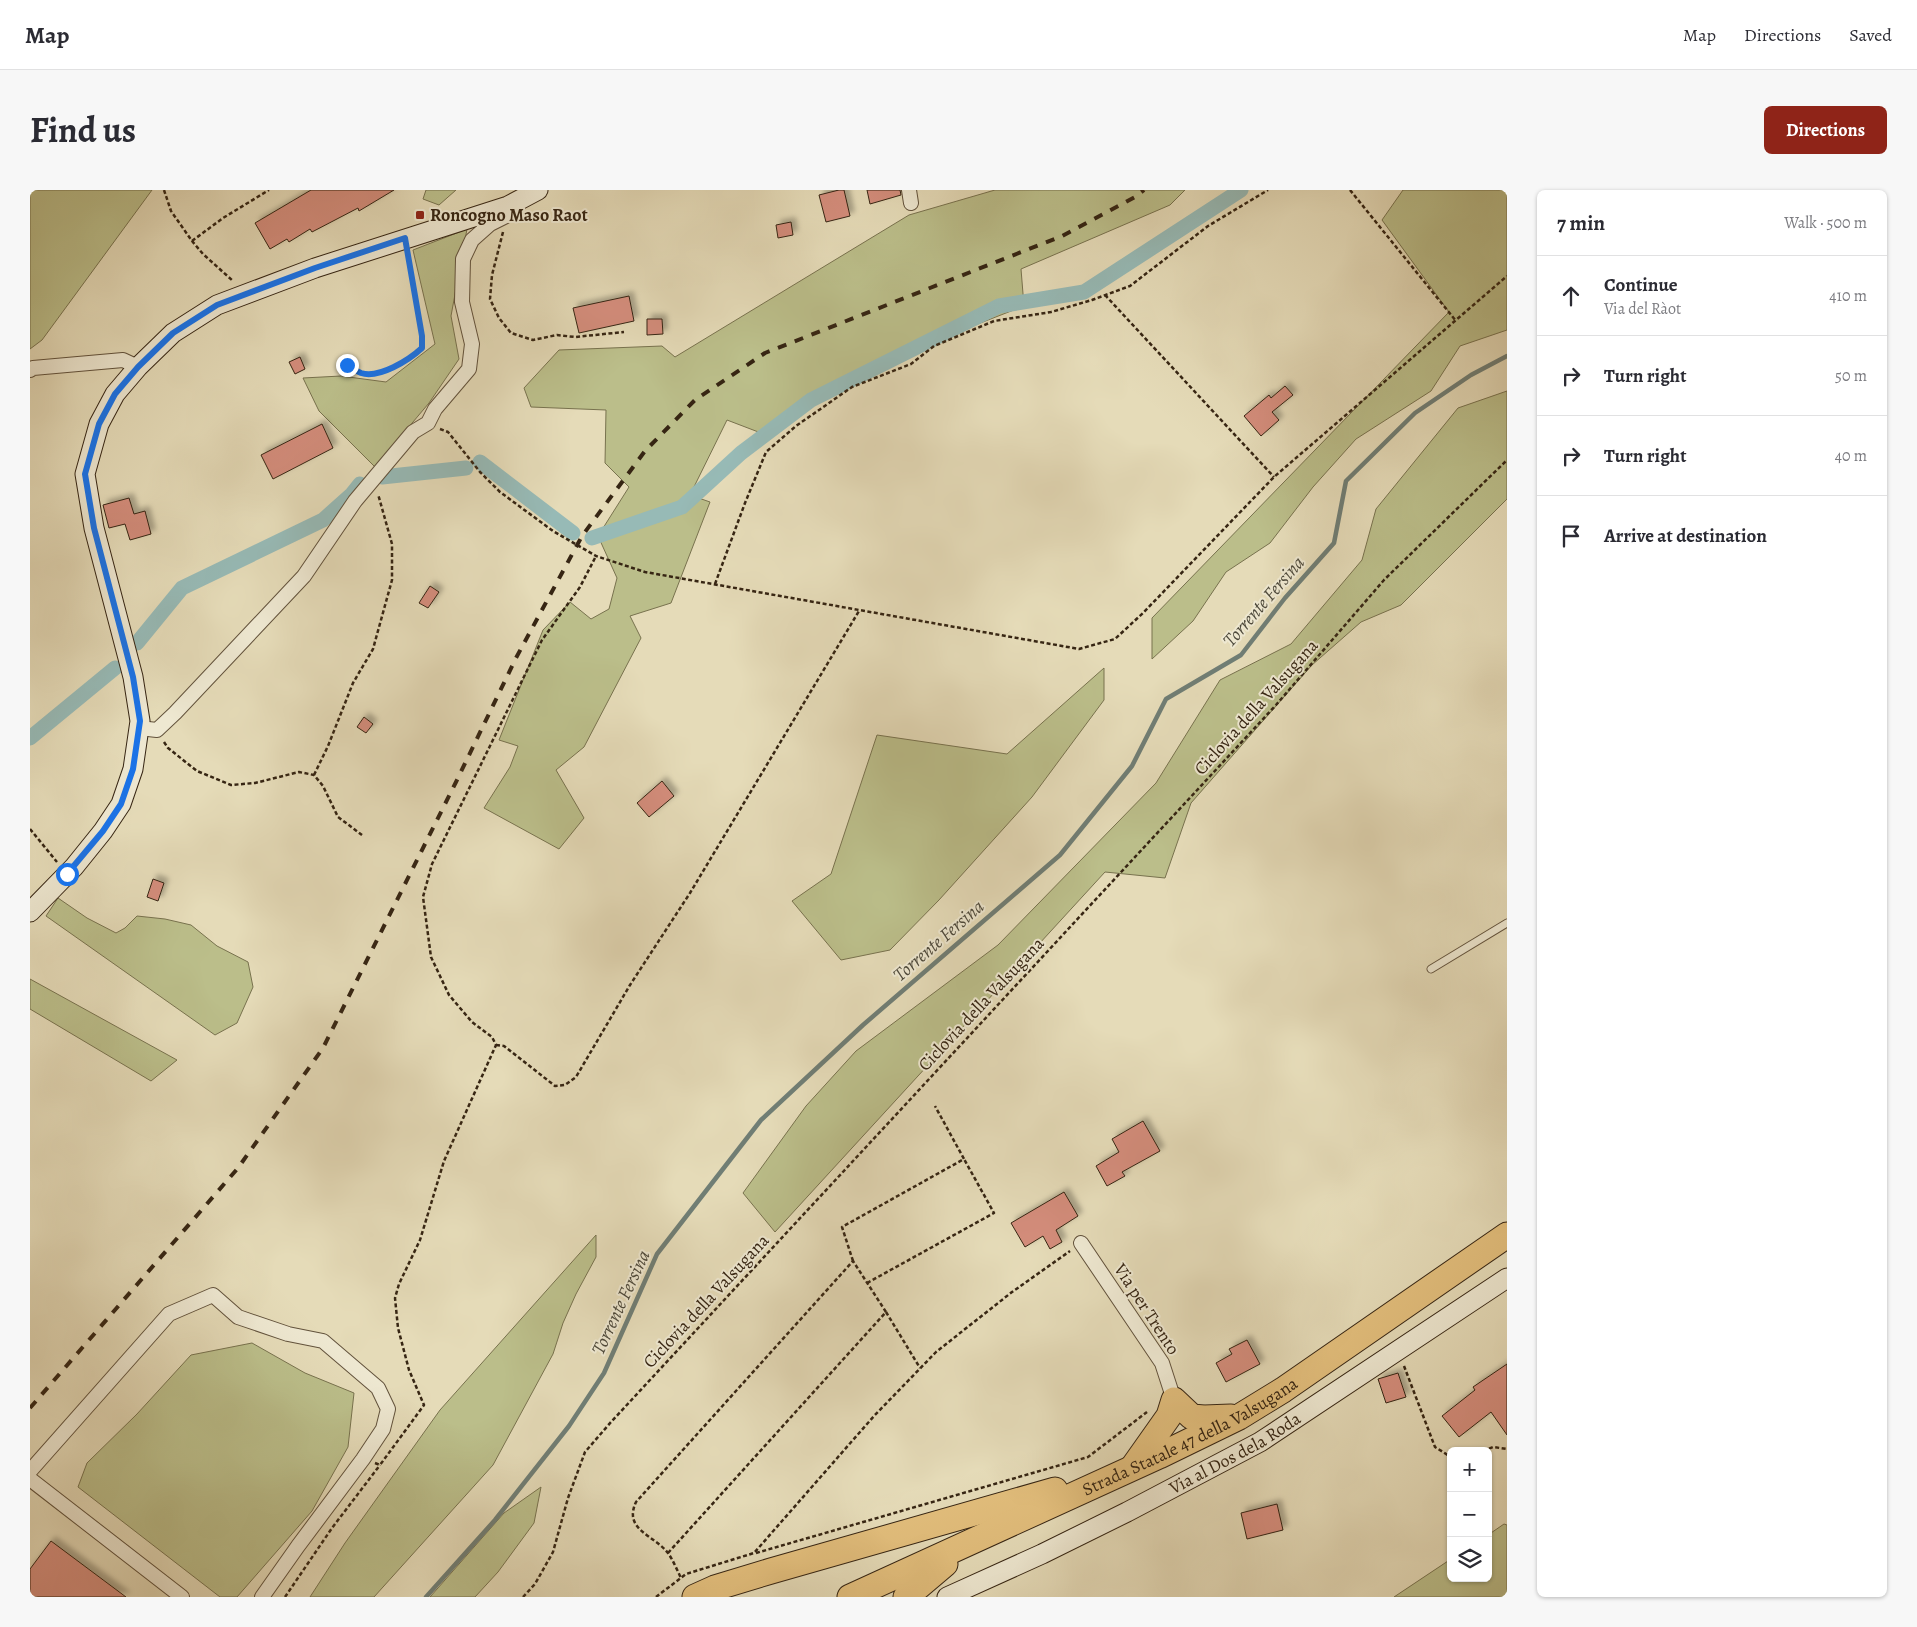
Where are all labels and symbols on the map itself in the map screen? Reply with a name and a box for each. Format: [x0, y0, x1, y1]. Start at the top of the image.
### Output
place label: Roncogno Maso Raot [430, 203, 588, 227]
marker: Roncogno Maso Raot [414, 209, 426, 221]
route end [336, 354, 359, 377]
water label: Torrente Fersina [1217, 550, 1311, 653]
street label: Ciclovia della Valsugana [1189, 634, 1324, 780]
route start [56, 863, 79, 886]
water label: Torrente Fersina [888, 894, 990, 987]
street label: Ciclovia della Valsugana [913, 931, 1050, 1076]
street label: Ciclovia della Valsugana [638, 1228, 775, 1373]
water label: Torrente Fersina [585, 1246, 657, 1359]
street label: Via per Trento [1108, 1258, 1185, 1359]
street label: Strada Statale 47 della Valsugana [1078, 1371, 1303, 1501]
street label: Via al Dos dela Roda [1164, 1406, 1306, 1500]

